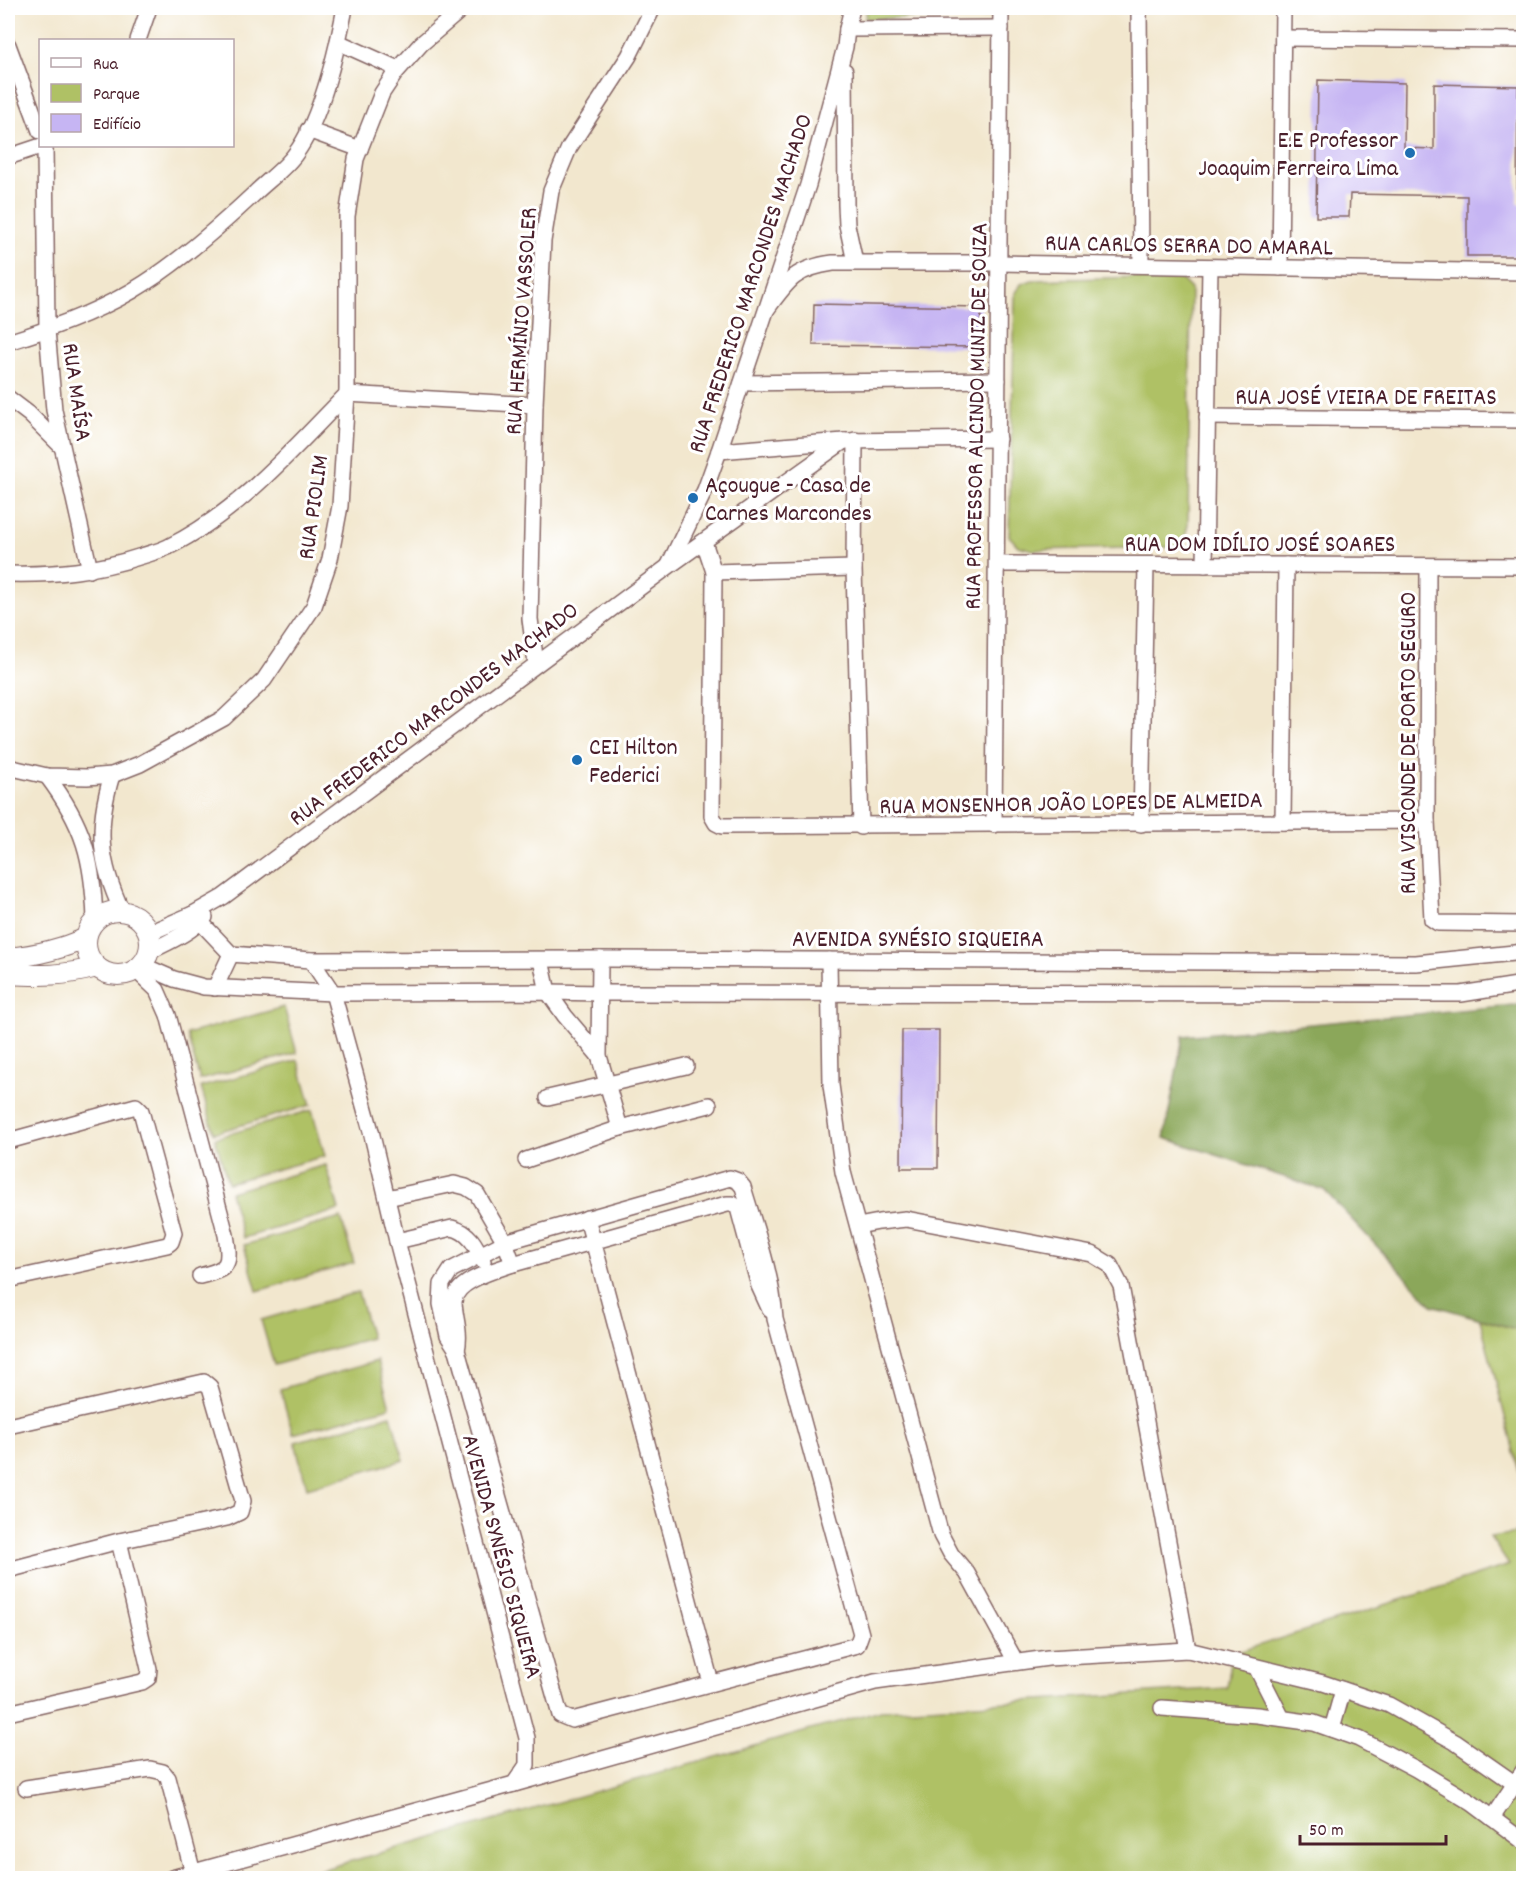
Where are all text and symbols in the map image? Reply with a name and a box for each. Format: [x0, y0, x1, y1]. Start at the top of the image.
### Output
legend [39, 39, 234, 147]
text: Rua [93, 53, 119, 78]
text: Parque [93, 83, 140, 108]
street label: RUA FREDERICO MARCONDES MACHADO [681, 110, 823, 458]
text: Edifício [93, 113, 141, 138]
place label: E.E Professor Joaquim Ferreira Lima [1198, 125, 1399, 187]
marker: E.E Professor Joaquim Ferreira Lima [1403, 146, 1417, 160]
street label: RUA HERMÍNIO VASSOLER [498, 206, 548, 436]
street label: RUA PROFESSOR ALCINDO MUNIZ DE SOUZA [958, 222, 998, 610]
street label: RUA CARLOS SERRA DO AMARAL [1045, 227, 1333, 267]
street label: RUA MAÍSA [51, 341, 99, 444]
street label: RUA JOSÉ VIEIRA DE FREITAS [1235, 382, 1497, 416]
street label: RUA PIOLIM [291, 453, 339, 562]
place label: Açougue - Casa de Carnes Marcondes [705, 470, 872, 532]
marker: Açougue - Casa de Carnes Marcondes [686, 491, 700, 505]
street label: RUA DOM IDÍLIO JOSÉ SOARES [1125, 529, 1395, 563]
street label: RUA VISCONDE DE PORTO SEGURO [1393, 592, 1427, 894]
street label: RUA FREDERICO MARCONDES MACHADO [283, 595, 587, 836]
place label: CEI Hilton Federici [589, 732, 678, 794]
marker: CEI Hilton Federici [570, 753, 584, 767]
street label: RUA MONSENHOR JOÃO LOPES DE ALMEIDA [879, 785, 1263, 825]
street label: AVENIDA SYNÉSIO SIQUEIRA [792, 924, 1044, 958]
street label: AVENIDA SYNÉSIO SIQUEIRA [451, 1431, 549, 1683]
scale bar [1300, 1808, 1446, 1846]
text: 50 m [1309, 1819, 1344, 1844]

